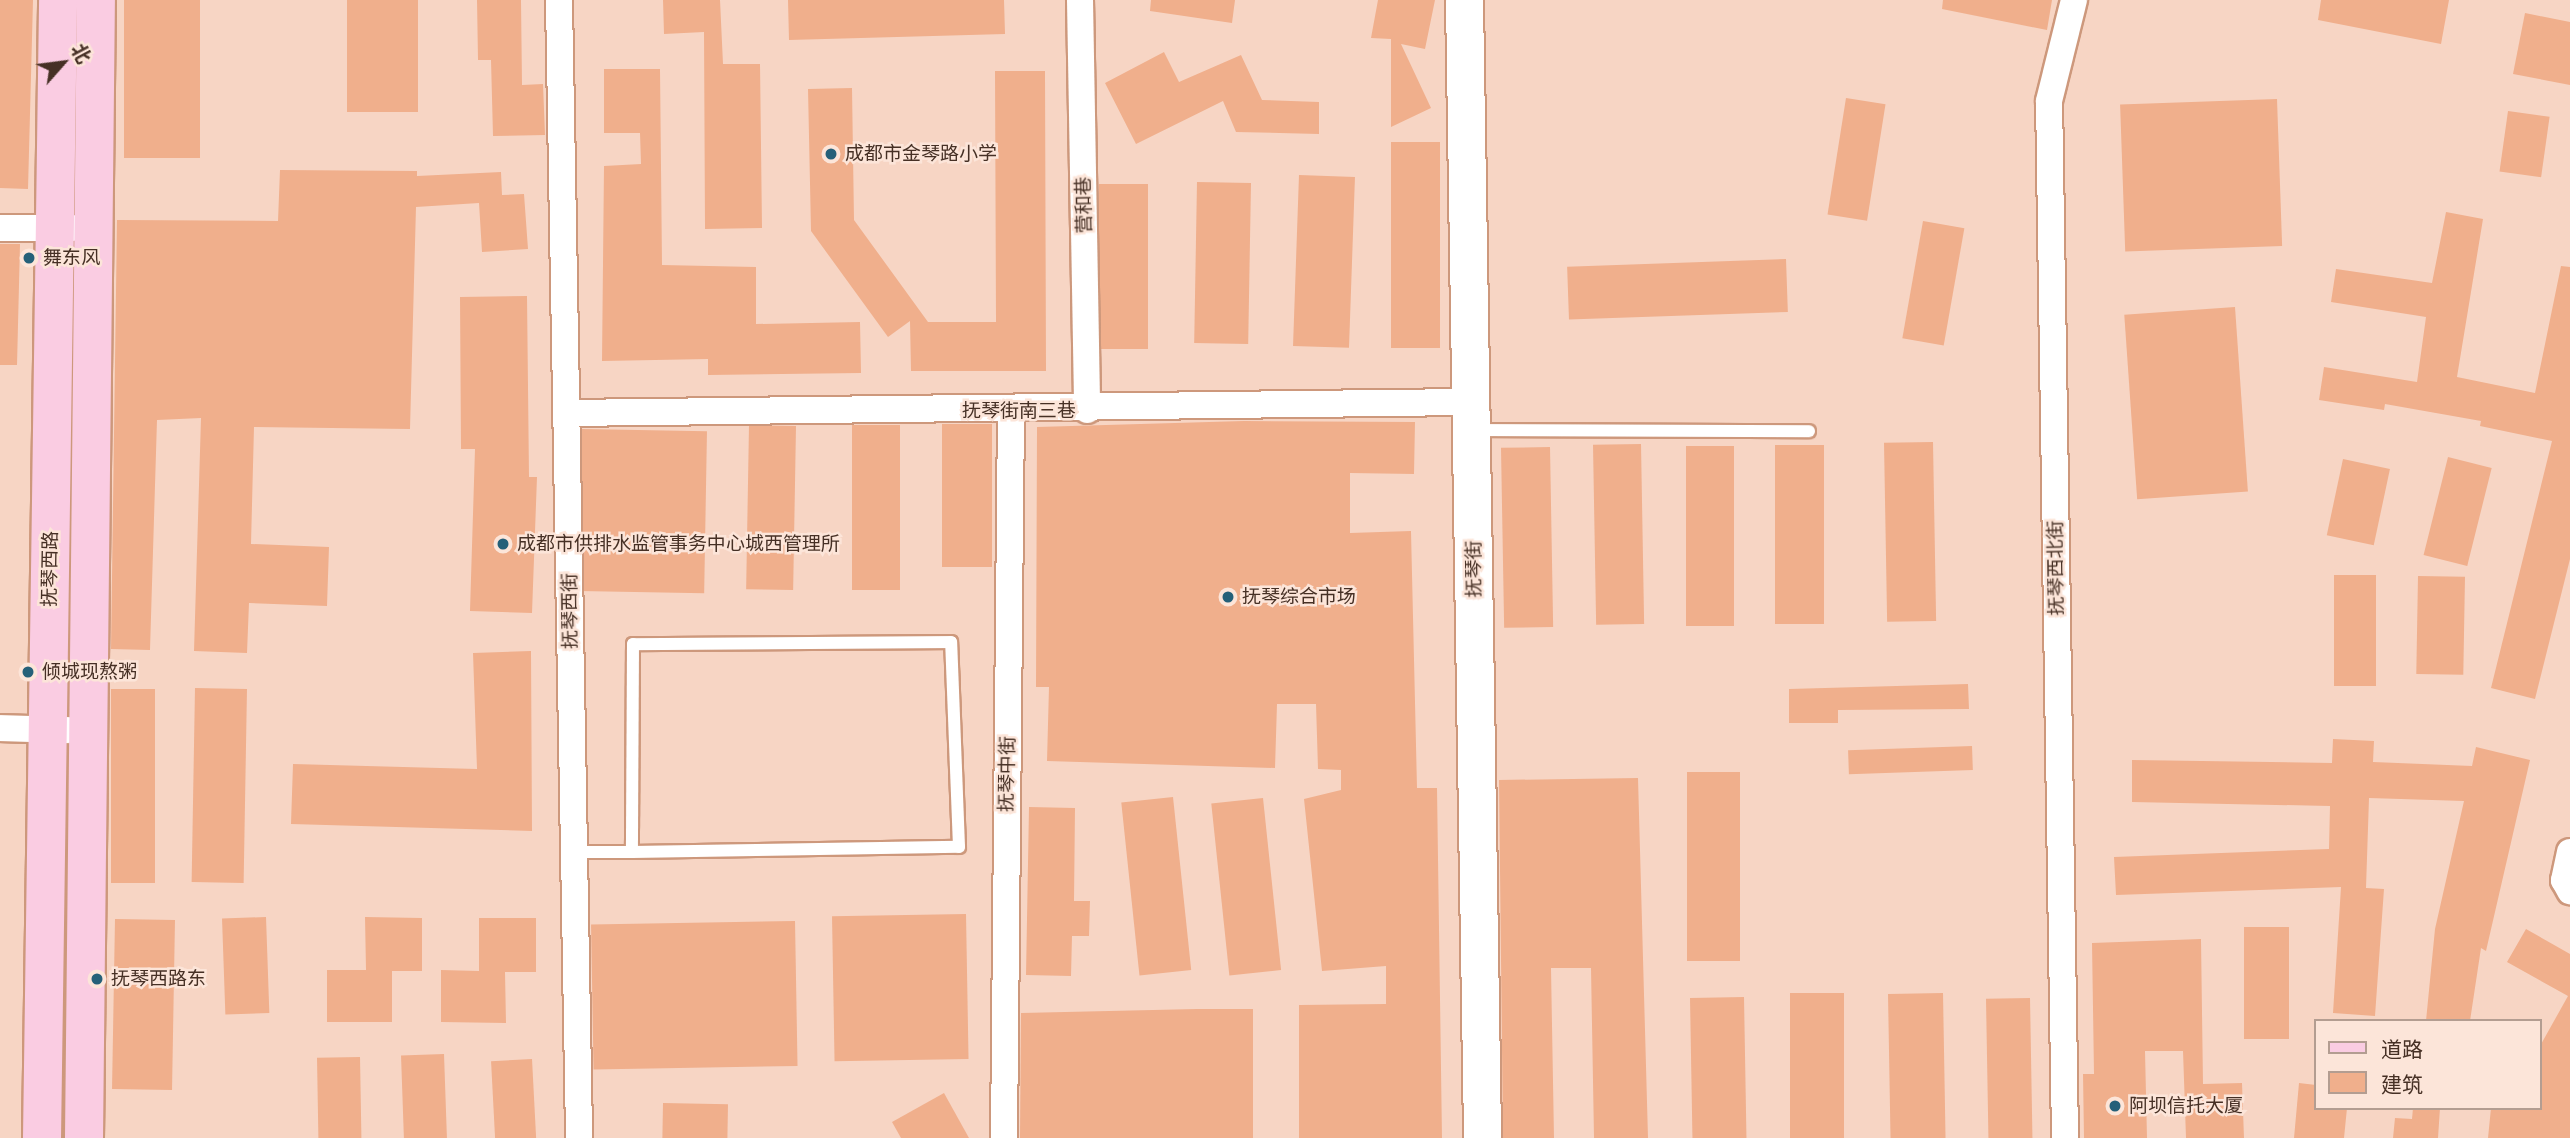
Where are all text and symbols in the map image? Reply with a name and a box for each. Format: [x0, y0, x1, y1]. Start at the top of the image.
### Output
north arrow [28, 28, 98, 98]
text: 北 [66, 39, 97, 67]
place label: 成都市金琴路小学 [845, 143, 997, 165]
marker: 成都市金琴路小学 [823, 146, 839, 162]
street label: 营和巷 [1072, 176, 1096, 234]
place label: 舞东风 [43, 247, 100, 269]
marker: 舞东风 [21, 250, 37, 266]
street label: 抚琴街南三巷 [962, 400, 1076, 422]
street label: 抚琴西北街 [2044, 520, 2068, 616]
street label: 抚琴西路 [38, 531, 62, 607]
place label: 成都市供排水监管事务中心城西管理所 [517, 533, 840, 555]
marker: 成都市供排水监管事务中心城西管理所 [495, 536, 511, 552]
street label: 抚琴街 [1462, 540, 1486, 598]
street label: 抚琴西街 [558, 573, 582, 649]
place label: 抚琴综合市场 [1242, 586, 1356, 608]
marker: 抚琴综合市场 [1220, 589, 1236, 605]
place label: 倾城现熬粥 [42, 661, 137, 683]
marker: 倾城现熬粥 [20, 664, 36, 680]
street label: 抚琴中街 [995, 736, 1019, 812]
place label: 抚琴西路东 [111, 968, 206, 990]
marker: 抚琴西路东 [89, 971, 105, 987]
legend [2314, 1019, 2542, 1110]
text: 道路 [2381, 1036, 2423, 1062]
text: 建筑 [2381, 1071, 2423, 1097]
place label: 阿坝信托大厦 [2129, 1095, 2243, 1117]
marker: 阿坝信托大厦 [2107, 1098, 2123, 1114]

